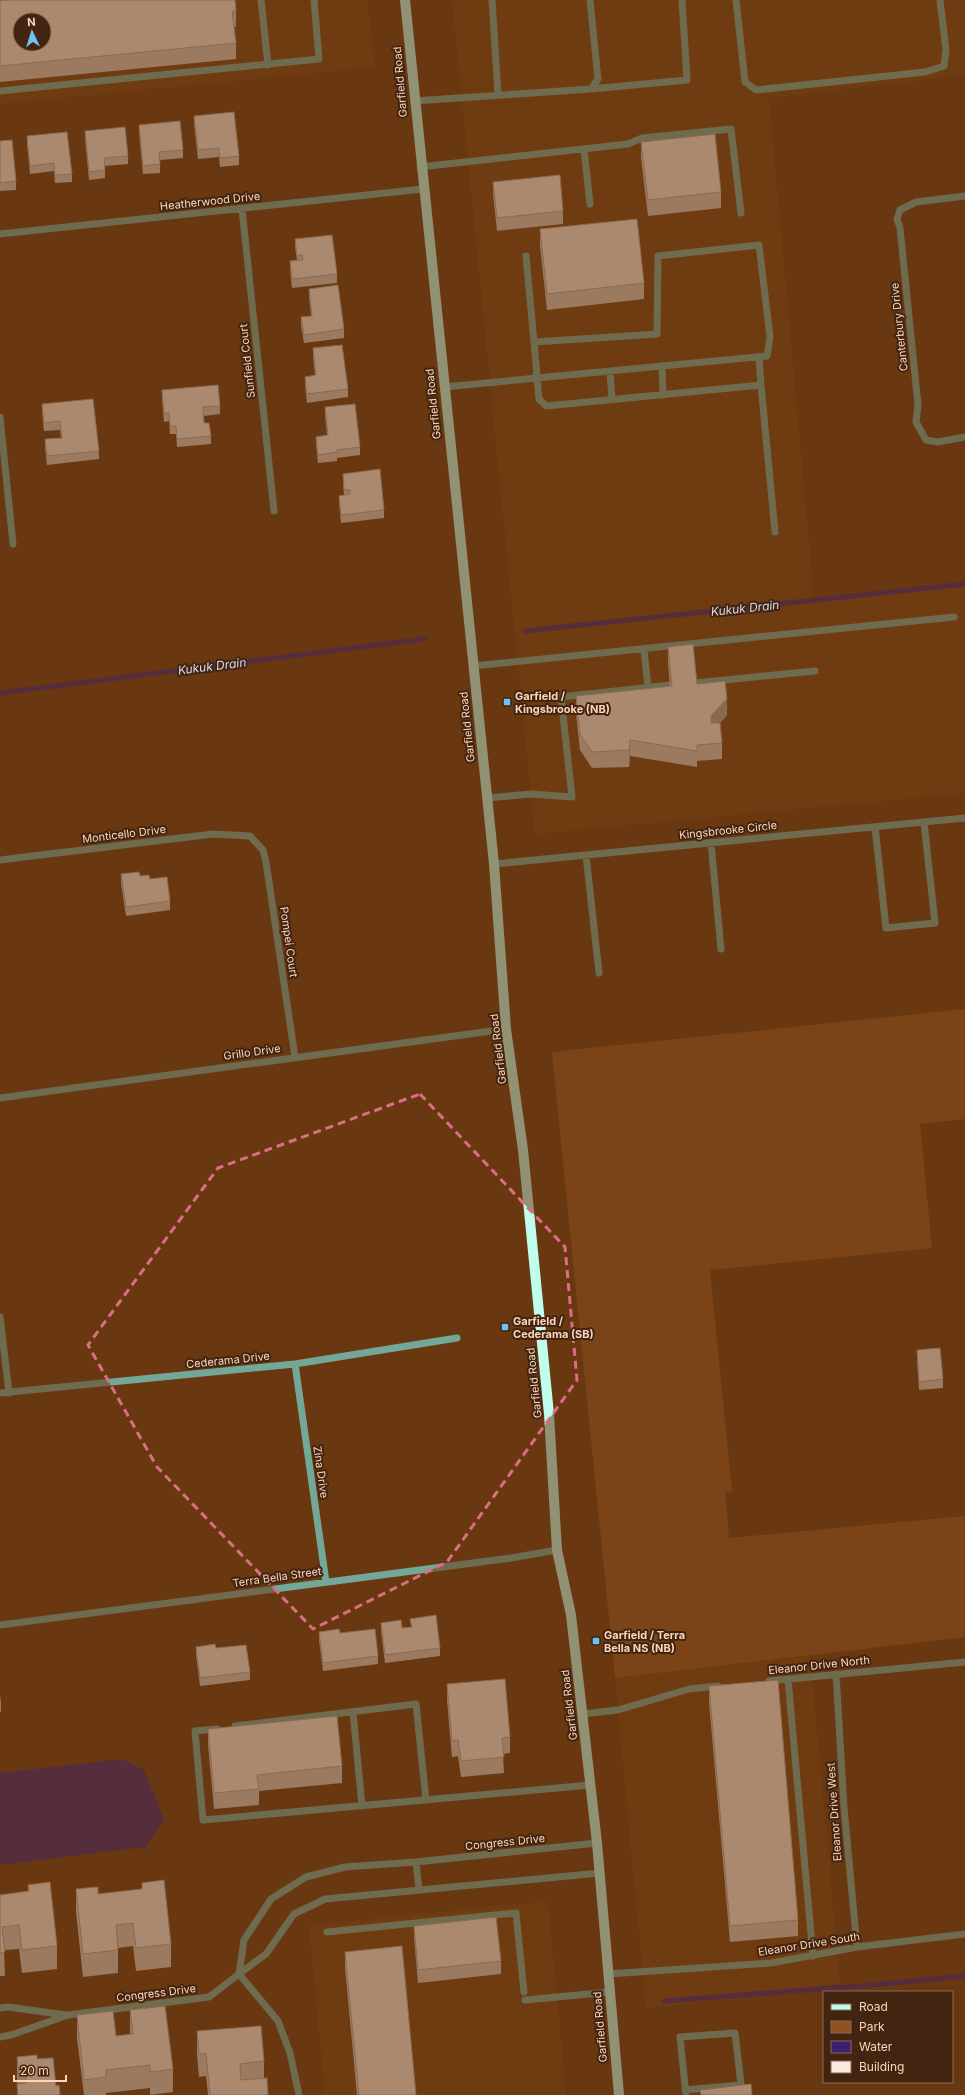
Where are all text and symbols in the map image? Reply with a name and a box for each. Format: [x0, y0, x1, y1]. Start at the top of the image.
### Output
north arrow [12, 12, 52, 52]
text: N [27, 15, 36, 29]
street label: Garfield Road [390, 46, 410, 118]
street label: Heatherwood Drive [159, 189, 261, 213]
street label: Canterbury Drive [887, 282, 911, 372]
street label: Sunfield Court [236, 323, 258, 399]
street label: Garfield Road [422, 368, 444, 440]
water label: Kukuk Drain [710, 597, 780, 619]
water label: Kukuk Drain [177, 654, 247, 678]
place label: Garfield / Kingsbrooke (NB) [515, 689, 610, 716]
street label: Garfield Road [456, 691, 478, 763]
marker: Garfield / Kingsbrooke (NB) [502, 697, 512, 707]
street label: Kingsbrooke Circle [678, 818, 778, 842]
street label: Monticello Drive [81, 822, 167, 846]
street label: Pompei Court [277, 906, 301, 979]
street label: Garfield Road [487, 1013, 509, 1085]
street label: Grillo Drive [223, 1041, 281, 1063]
place label: Garfield / Cederama (SB) [513, 1314, 594, 1341]
marker: Garfield / Cederama (SB) [500, 1322, 510, 1332]
street label: Garfield Road [523, 1347, 545, 1419]
street label: Cederama Drive [185, 1349, 271, 1371]
street label: Zina Drive [310, 1445, 332, 1499]
street label: Terra Bella Street [232, 1564, 323, 1590]
place label: Garfield / Terra Bella NS (NB) [604, 1628, 685, 1655]
marker: Garfield / Terra Bella NS (NB) [591, 1636, 601, 1646]
street label: Eleanor Drive North [768, 1653, 870, 1677]
street label: Garfield Road [558, 1669, 580, 1741]
street label: Eleanor Drive West [824, 1762, 844, 1862]
street label: Congress Drive [464, 1831, 546, 1853]
street label: Eleanor Drive South [757, 1929, 861, 1959]
street label: Congress Drive [115, 1981, 197, 2005]
street label: Garfield Road [590, 1991, 610, 2063]
legend [823, 1991, 953, 2083]
text: Road [859, 1999, 888, 2014]
text: Park [859, 2019, 885, 2034]
text: Water [859, 2039, 893, 2054]
scale bar [14, 2057, 66, 2083]
text: Building [859, 2059, 904, 2074]
text: 20 m [20, 2063, 49, 2078]

